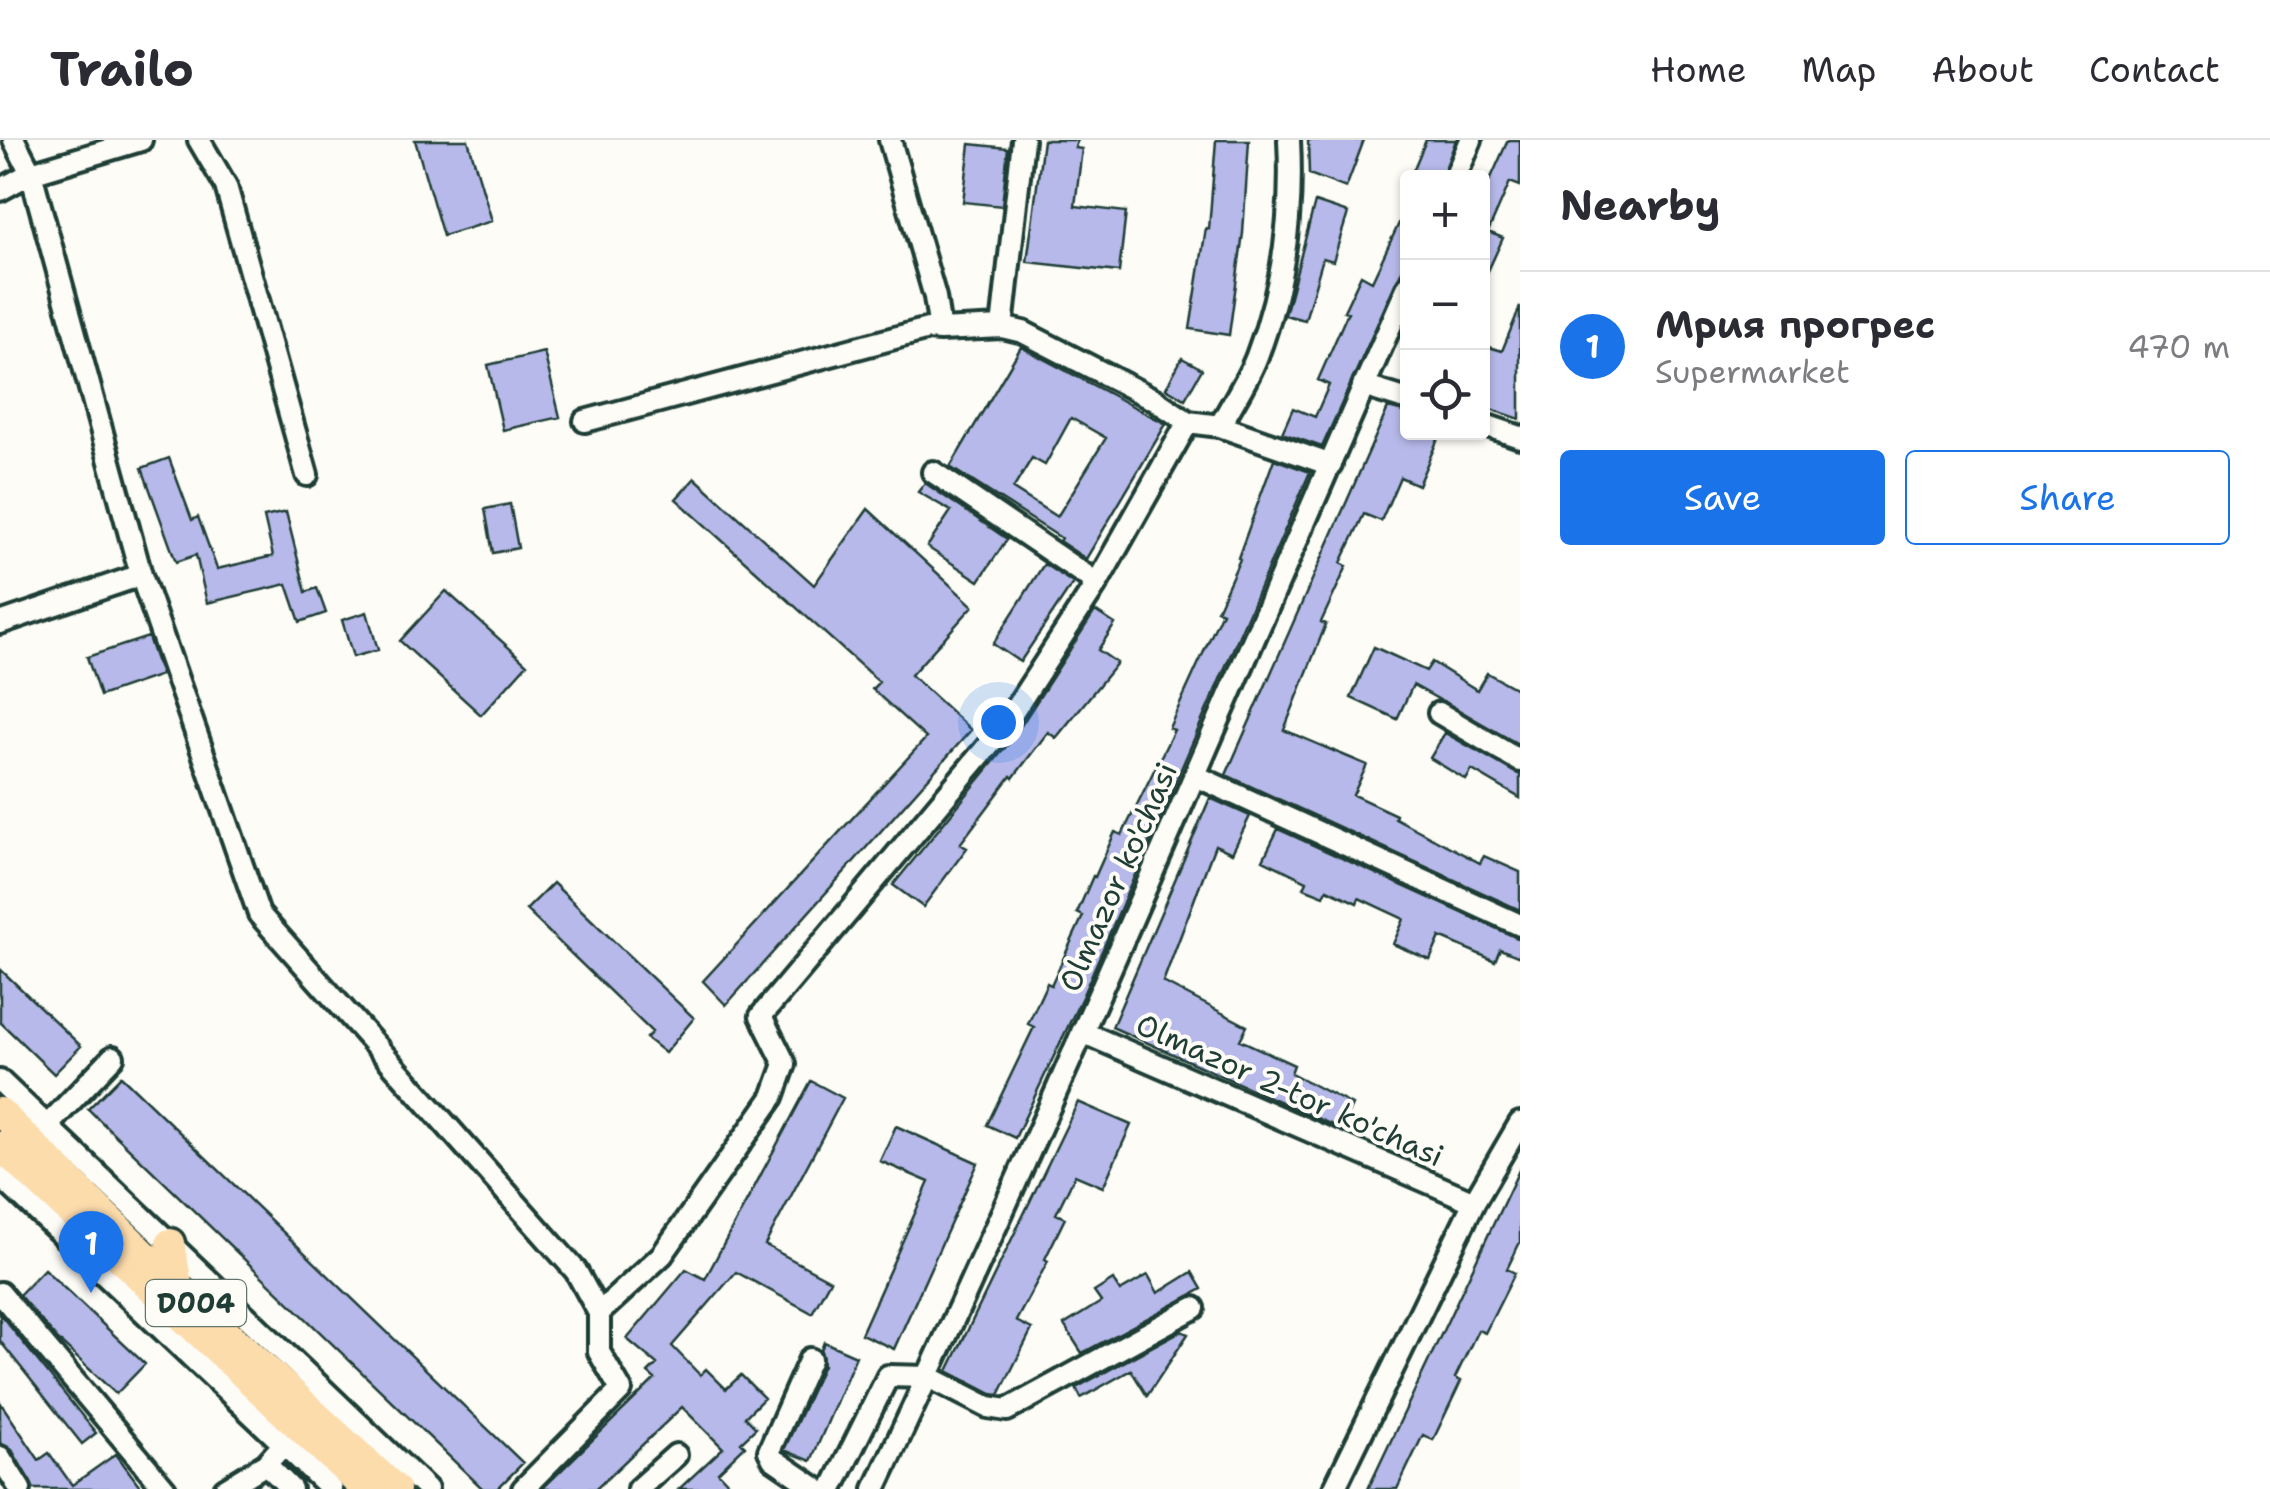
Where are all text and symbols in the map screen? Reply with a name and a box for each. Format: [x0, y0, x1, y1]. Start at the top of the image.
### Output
text: Trailo [50, 37, 194, 101]
text: Home [1650, 46, 1746, 93]
text: Map [1801, 46, 1876, 93]
text: About [1931, 46, 2034, 93]
text: Contact [2089, 46, 2220, 93]
map controls [1400, 170, 1490, 440]
button: + [1400, 170, 1490, 260]
text: Nearby [1560, 177, 1720, 233]
button: − [1400, 260, 1490, 350]
text: Мрия прогрес [1655, 299, 1935, 350]
text: 1 [1585, 325, 1600, 368]
text: 470 m [2127, 325, 2230, 368]
button: locate [1400, 350, 1490, 440]
text: Supermarket [1655, 350, 1850, 393]
button: Save [1560, 450, 1885, 545]
button: Share [1905, 450, 2230, 545]
your location [973, 697, 1024, 748]
street label: Olmazor ko'chasi [1049, 756, 1187, 998]
street label: Olmazor 2-tor ko'chasi [1130, 1004, 1450, 1176]
pin: 1 [58, 1210, 124, 1293]
road number: D004 [146, 1280, 246, 1326]

